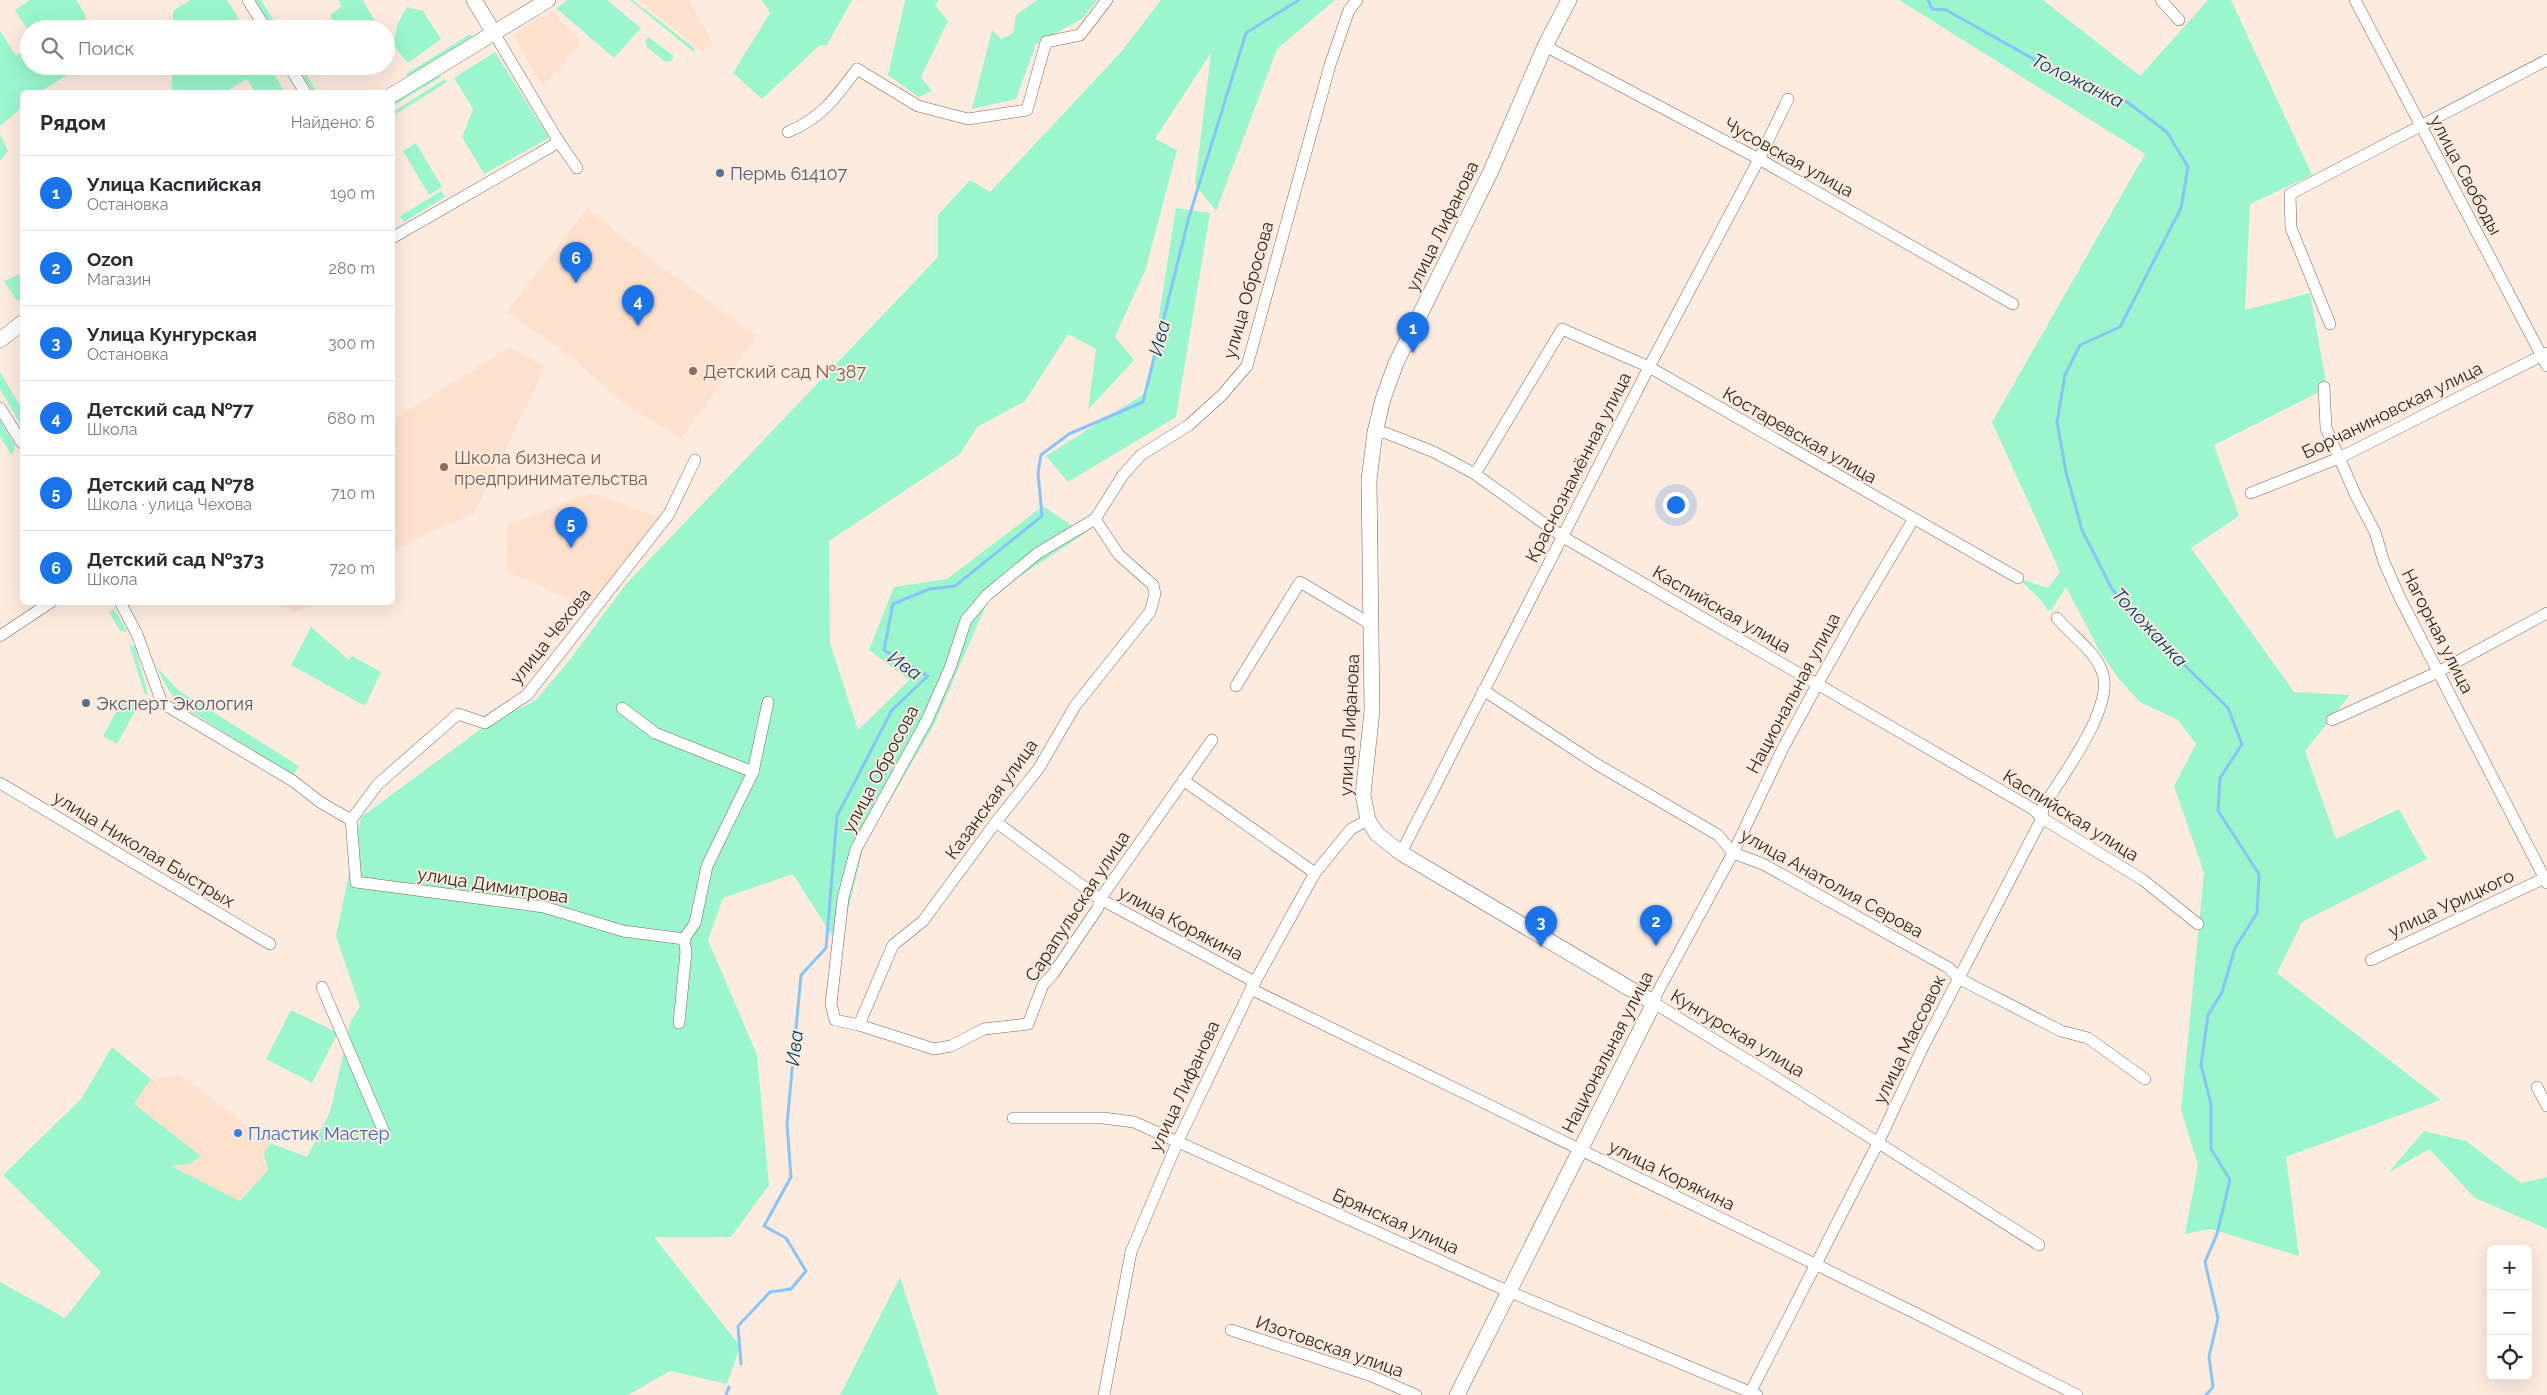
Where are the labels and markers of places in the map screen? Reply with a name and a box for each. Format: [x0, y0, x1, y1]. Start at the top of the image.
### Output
place label: Пермь 614107 [730, 163, 847, 184]
marker: Пермь 614107 [714, 167, 726, 179]
pin: 6 [560, 242, 592, 283]
pin: 4 [622, 285, 654, 326]
pin: 1 [1397, 312, 1429, 353]
place label: Детский сад №387 [703, 361, 866, 382]
marker: Детский сад №387 [687, 365, 699, 377]
place label: Школа бизнеса и предпринимательства [454, 447, 648, 489]
marker: Школа бизнеса и предпринимательства [438, 461, 450, 473]
pin: 5 [555, 507, 587, 548]
place label: Эксперт Экология [96, 693, 253, 714]
marker: Эксперт Экология [80, 697, 92, 709]
pin: 2 [1640, 905, 1672, 946]
pin: 3 [1525, 906, 1557, 947]
place label: Пластик Мастер [248, 1123, 390, 1144]
marker: Пластик Мастер [232, 1127, 244, 1139]

